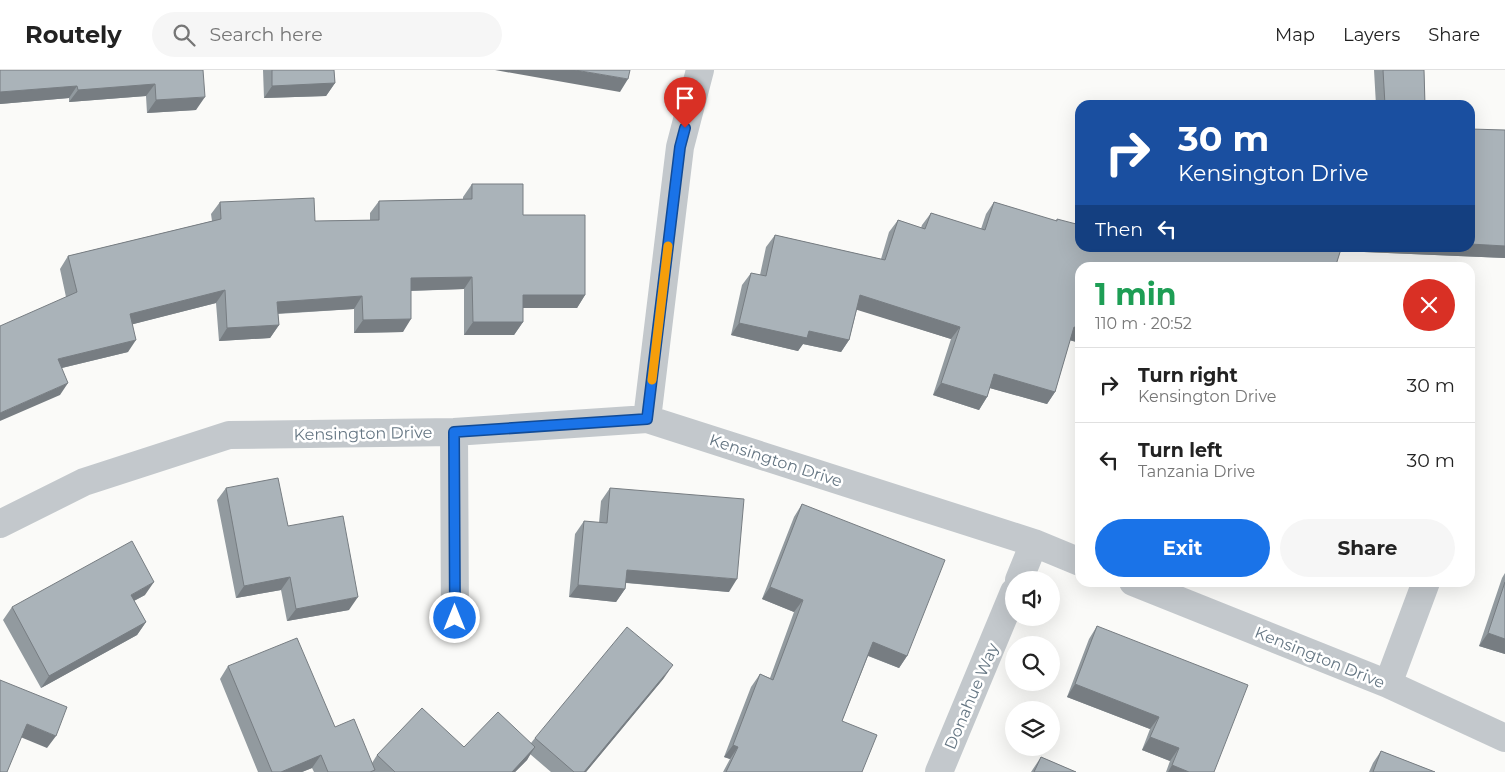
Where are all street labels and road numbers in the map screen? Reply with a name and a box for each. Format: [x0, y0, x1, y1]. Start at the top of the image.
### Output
street label: Kensington Drive [294, 423, 432, 444]
street label: Kensington Drive [707, 430, 845, 491]
street label: Kensington Drive [1252, 623, 1388, 692]
street label: Donahue Way [941, 640, 1003, 752]

